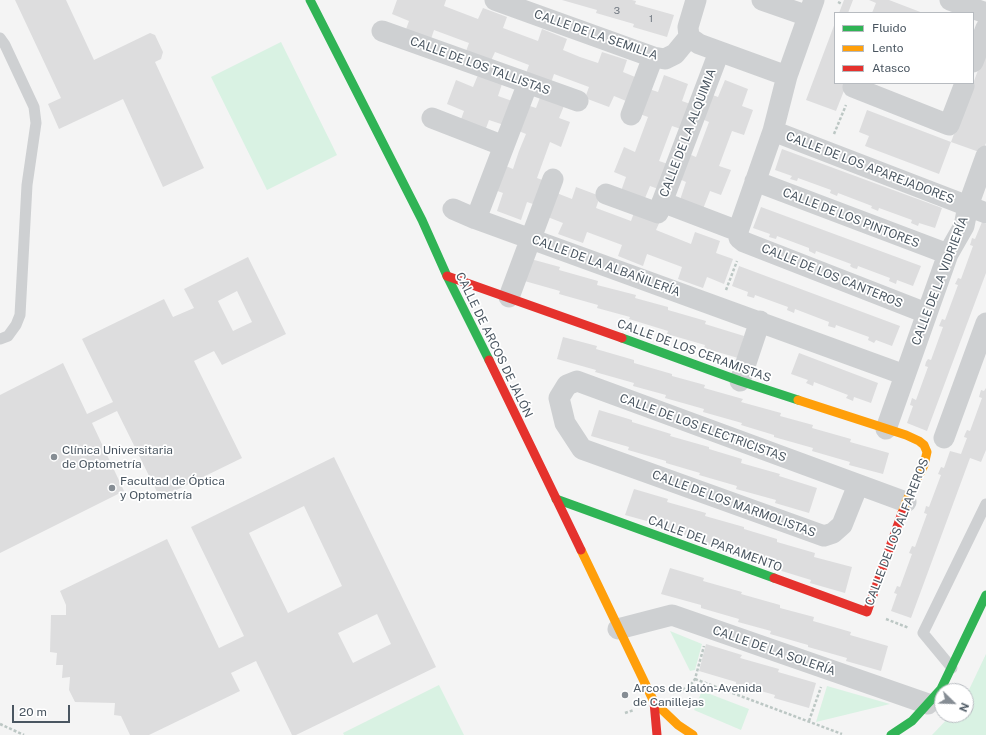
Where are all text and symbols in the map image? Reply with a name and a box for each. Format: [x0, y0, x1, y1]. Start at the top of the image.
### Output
house number: 3 [614, 5, 620, 17]
street label: CALLE DE LA SEMILLA [532, 7, 660, 63]
legend [834, 12, 974, 84]
house number: 1 [649, 13, 653, 25]
text: Fluido [872, 21, 907, 35]
street label: CALLE DE LOS TALLISTAS [408, 34, 552, 98]
text: Lento [872, 41, 903, 55]
text: Atasco [872, 61, 910, 75]
street label: CALLE DE LA ALQUIMIA [657, 67, 719, 199]
street label: CALLE DE LOS APAREJADORES [784, 129, 956, 207]
street label: CALLE DE LOS PINTORES [780, 185, 922, 251]
street label: CALLE DE LA VIDRIERÍA [909, 215, 971, 347]
street label: CALLE DE LA ALBAÑILERÍA [530, 232, 682, 300]
street label: CALLE DE LOS CANTEROS [759, 241, 905, 311]
street label: CALLE DE ARCOS DE JALÓN [452, 270, 536, 420]
street label: CALLE DE LOS CERAMISTAS [615, 316, 773, 386]
street label: CALLE DE LOS ELECTRICISTAS [618, 391, 788, 465]
place label: Clínica Universitaria de Optometría [62, 443, 173, 471]
marker: Clínica Universitaria de Optometría [49, 452, 59, 462]
street label: CALLE DE LOS ALFAREROS [862, 456, 932, 608]
street label: CALLE DE LOS MARMOLISTAS [650, 468, 818, 540]
place label: Facultad de Óptica y Optometría [120, 474, 225, 502]
marker: Facultad de Óptica y Optometría [107, 483, 117, 493]
street label: CALLE DEL PARAMENTO [646, 513, 784, 575]
street label: CALLE DE LA SOLERÍA [711, 623, 837, 679]
place label: Arcos de Jalón-Avenida de Canillejas [633, 681, 762, 709]
north arrow [934, 683, 974, 723]
marker: Arcos de Jalón-Avenida de Canillejas [620, 690, 630, 700]
scale bar [14, 697, 72, 723]
text: N [957, 701, 971, 714]
text: 20 m [19, 705, 47, 719]

